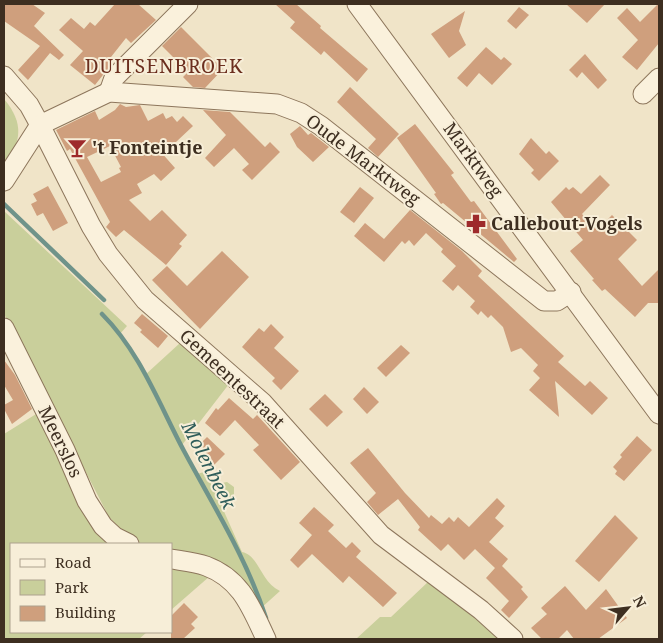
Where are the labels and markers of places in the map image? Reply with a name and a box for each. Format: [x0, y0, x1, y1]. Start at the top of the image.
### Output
place label: 't Fonteintje [92, 135, 202, 159]
bar icon: 't Fonteintje [66, 137, 88, 159]
place label: Callebout-Vogels [491, 211, 643, 235]
pharmacy icon: Callebout-Vogels [465, 213, 487, 235]

